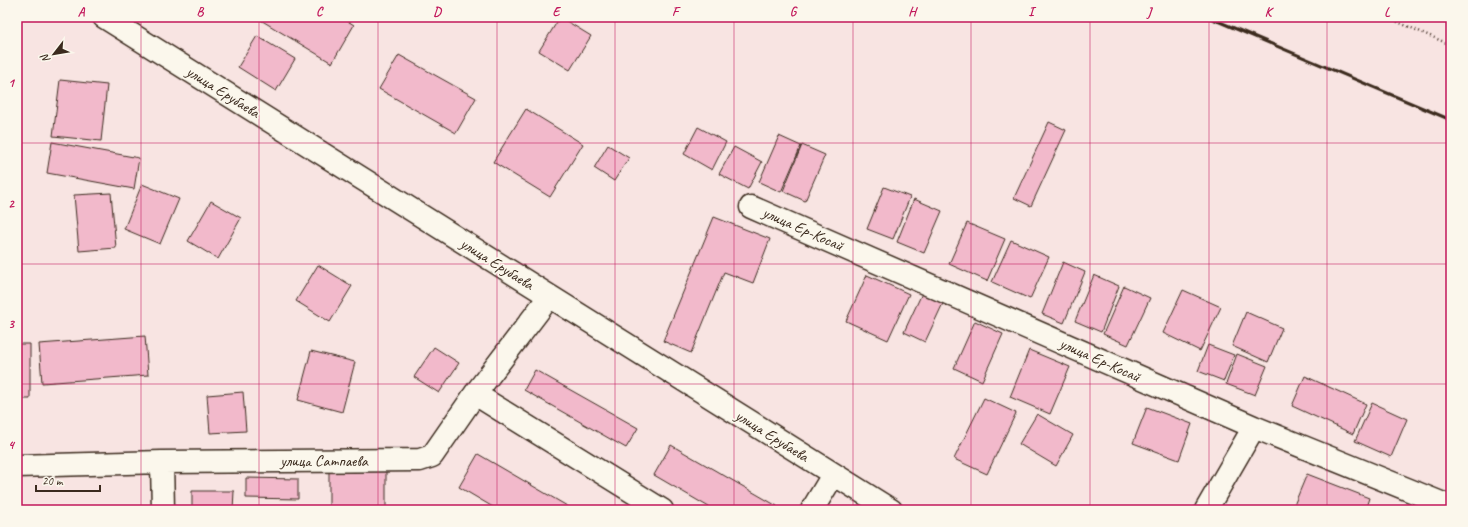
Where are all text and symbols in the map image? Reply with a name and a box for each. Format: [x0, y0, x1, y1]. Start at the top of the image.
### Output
text: A [78, 4, 86, 20]
text: B [197, 4, 205, 20]
text: C [316, 4, 324, 20]
text: D [433, 4, 442, 20]
text: E [553, 4, 562, 20]
text: F [672, 4, 681, 20]
text: G [790, 4, 798, 20]
text: H [908, 4, 918, 20]
text: I [1028, 4, 1037, 20]
text: J [1146, 4, 1153, 20]
text: K [1265, 4, 1275, 20]
text: L [1384, 4, 1391, 20]
north arrow [34, 34, 74, 74]
text: N [37, 51, 53, 66]
street label: улица Ерубаева [182, 61, 264, 123]
text: 1 [8, 75, 16, 91]
text: 2 [8, 196, 15, 212]
street label: улица Ер-Косай [759, 202, 848, 256]
street label: улица Ерубаева [456, 233, 538, 295]
text: 3 [8, 316, 15, 332]
street label: улица Ер-Косай [1056, 333, 1145, 387]
street label: улица Ерубаева [731, 405, 813, 467]
text: 4 [8, 437, 16, 453]
street label: улица Сатпаева [279, 451, 369, 471]
scale bar [36, 467, 100, 493]
text: 20 m [42, 473, 64, 489]

